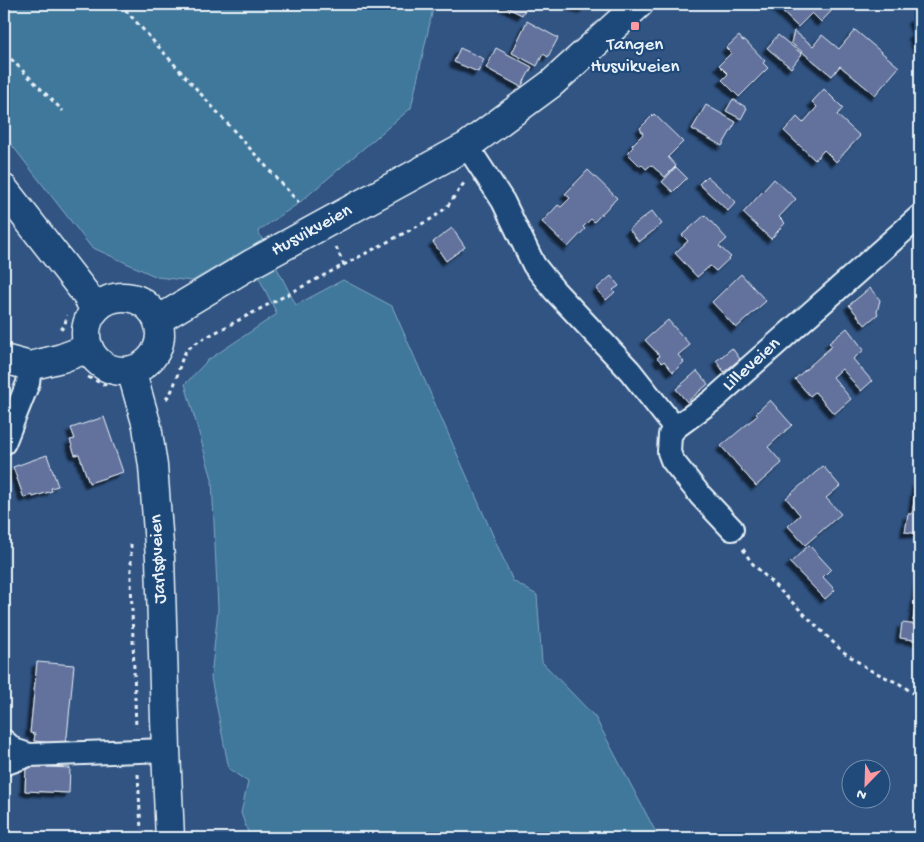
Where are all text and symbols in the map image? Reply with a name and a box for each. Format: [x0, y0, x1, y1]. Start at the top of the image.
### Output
marker: Tangen Husvikveien [629, 20, 641, 32]
place label: Tangen Husvikveien [591, 34, 679, 79]
street label: Husvikveien [268, 199, 356, 263]
street label: Lilleveien [718, 333, 786, 397]
street label: Jarlsøveien [145, 514, 173, 604]
north arrow [842, 760, 892, 810]
text: N [854, 784, 869, 803]

